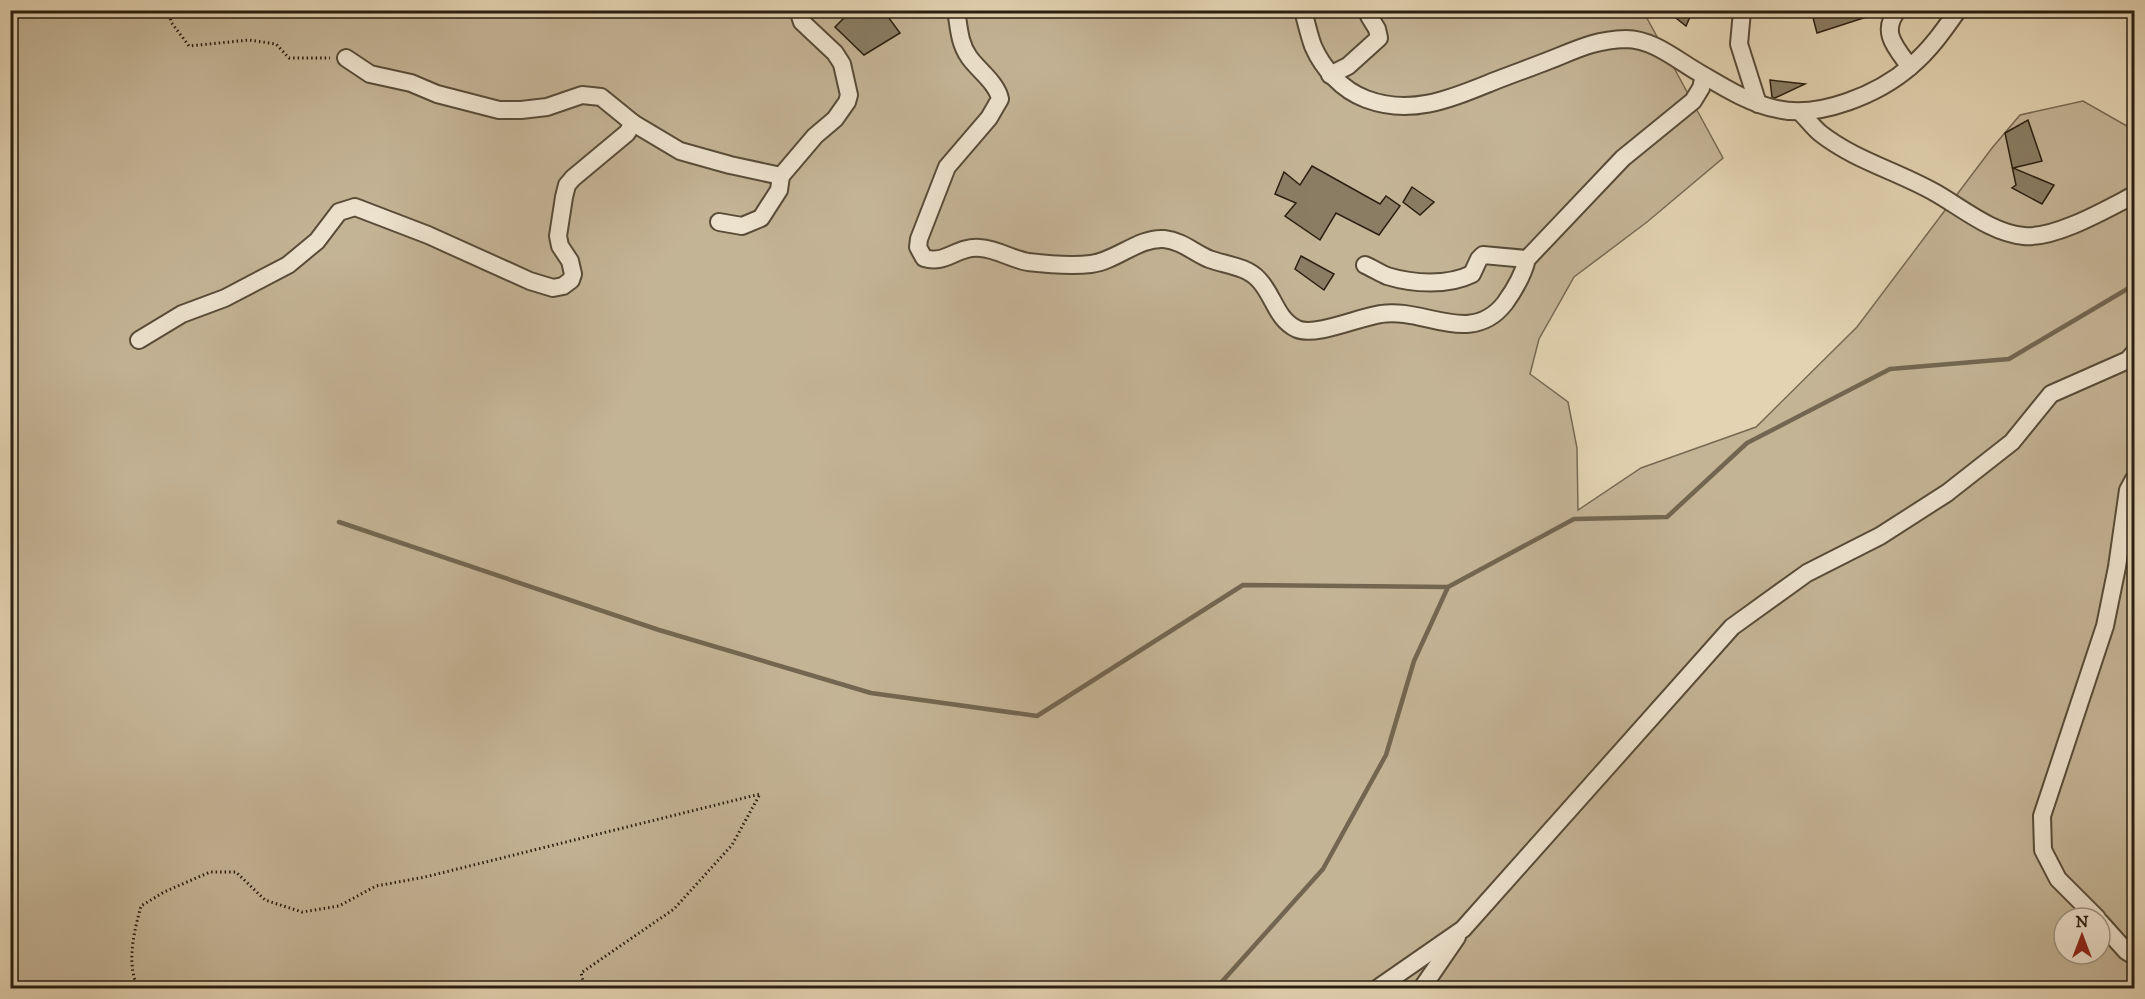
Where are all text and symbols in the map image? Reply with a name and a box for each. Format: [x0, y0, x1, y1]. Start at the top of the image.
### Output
north arrow [2052, 906, 2112, 966]
text: N [2075, 912, 2089, 932]

